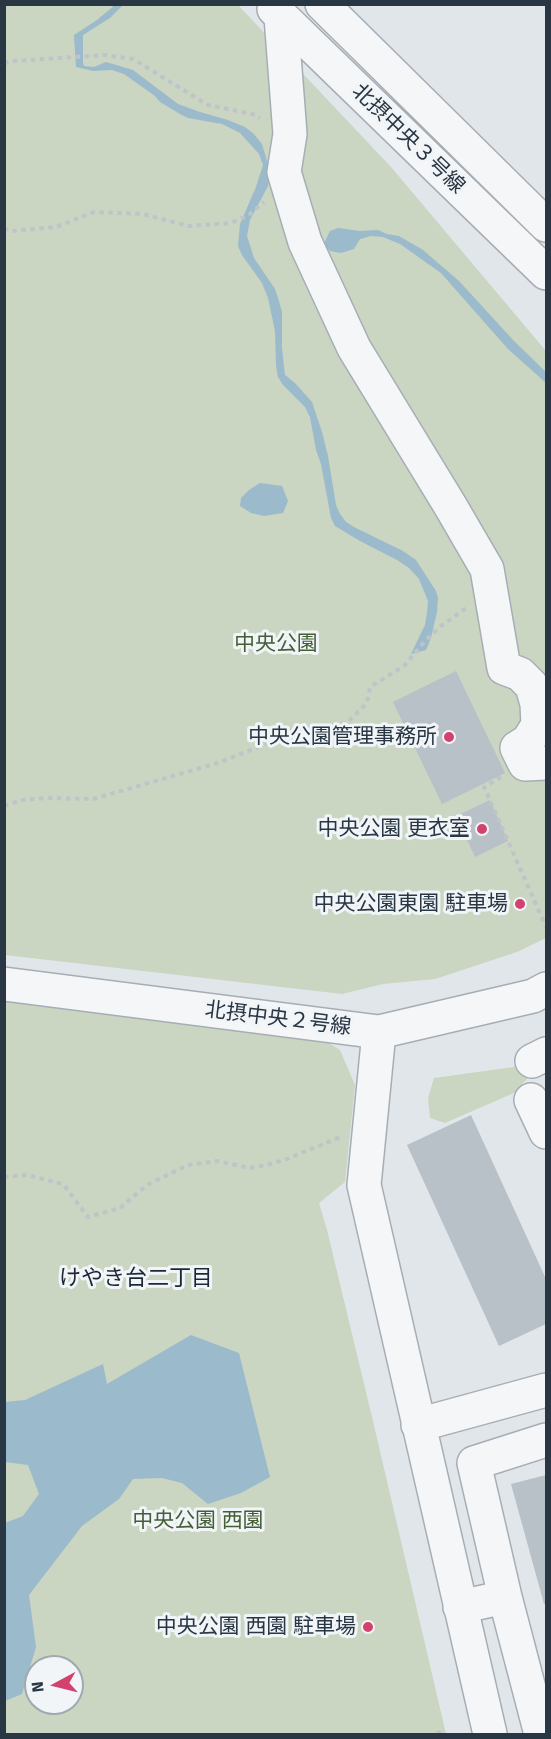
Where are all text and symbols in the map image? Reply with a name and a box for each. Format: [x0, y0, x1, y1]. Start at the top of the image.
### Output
street label: 北摂中央３号線 [346, 79, 470, 199]
park label: 中央公園 [234, 631, 318, 657]
place label: 中央公園管理事務所 [248, 724, 437, 750]
marker: 中央公園管理事務所 [442, 730, 456, 744]
place label: 中央公園 更衣室 [317, 816, 470, 842]
marker: 中央公園 更衣室 [475, 822, 489, 836]
place label: 中央公園東園 駐車場 [313, 891, 508, 917]
marker: 中央公園東園 駐車場 [513, 897, 527, 911]
street label: 北摂中央２号線 [204, 998, 352, 1040]
district label: けやき台二丁目 [59, 1266, 213, 1292]
park label: 中央公園 西園 [132, 1508, 264, 1534]
place label: 中央公園 西園 駐車場 [156, 1614, 356, 1640]
marker: 中央公園 西園 駐車場 [361, 1620, 375, 1634]
north arrow [24, 1655, 84, 1715]
text: N [28, 1681, 48, 1693]

